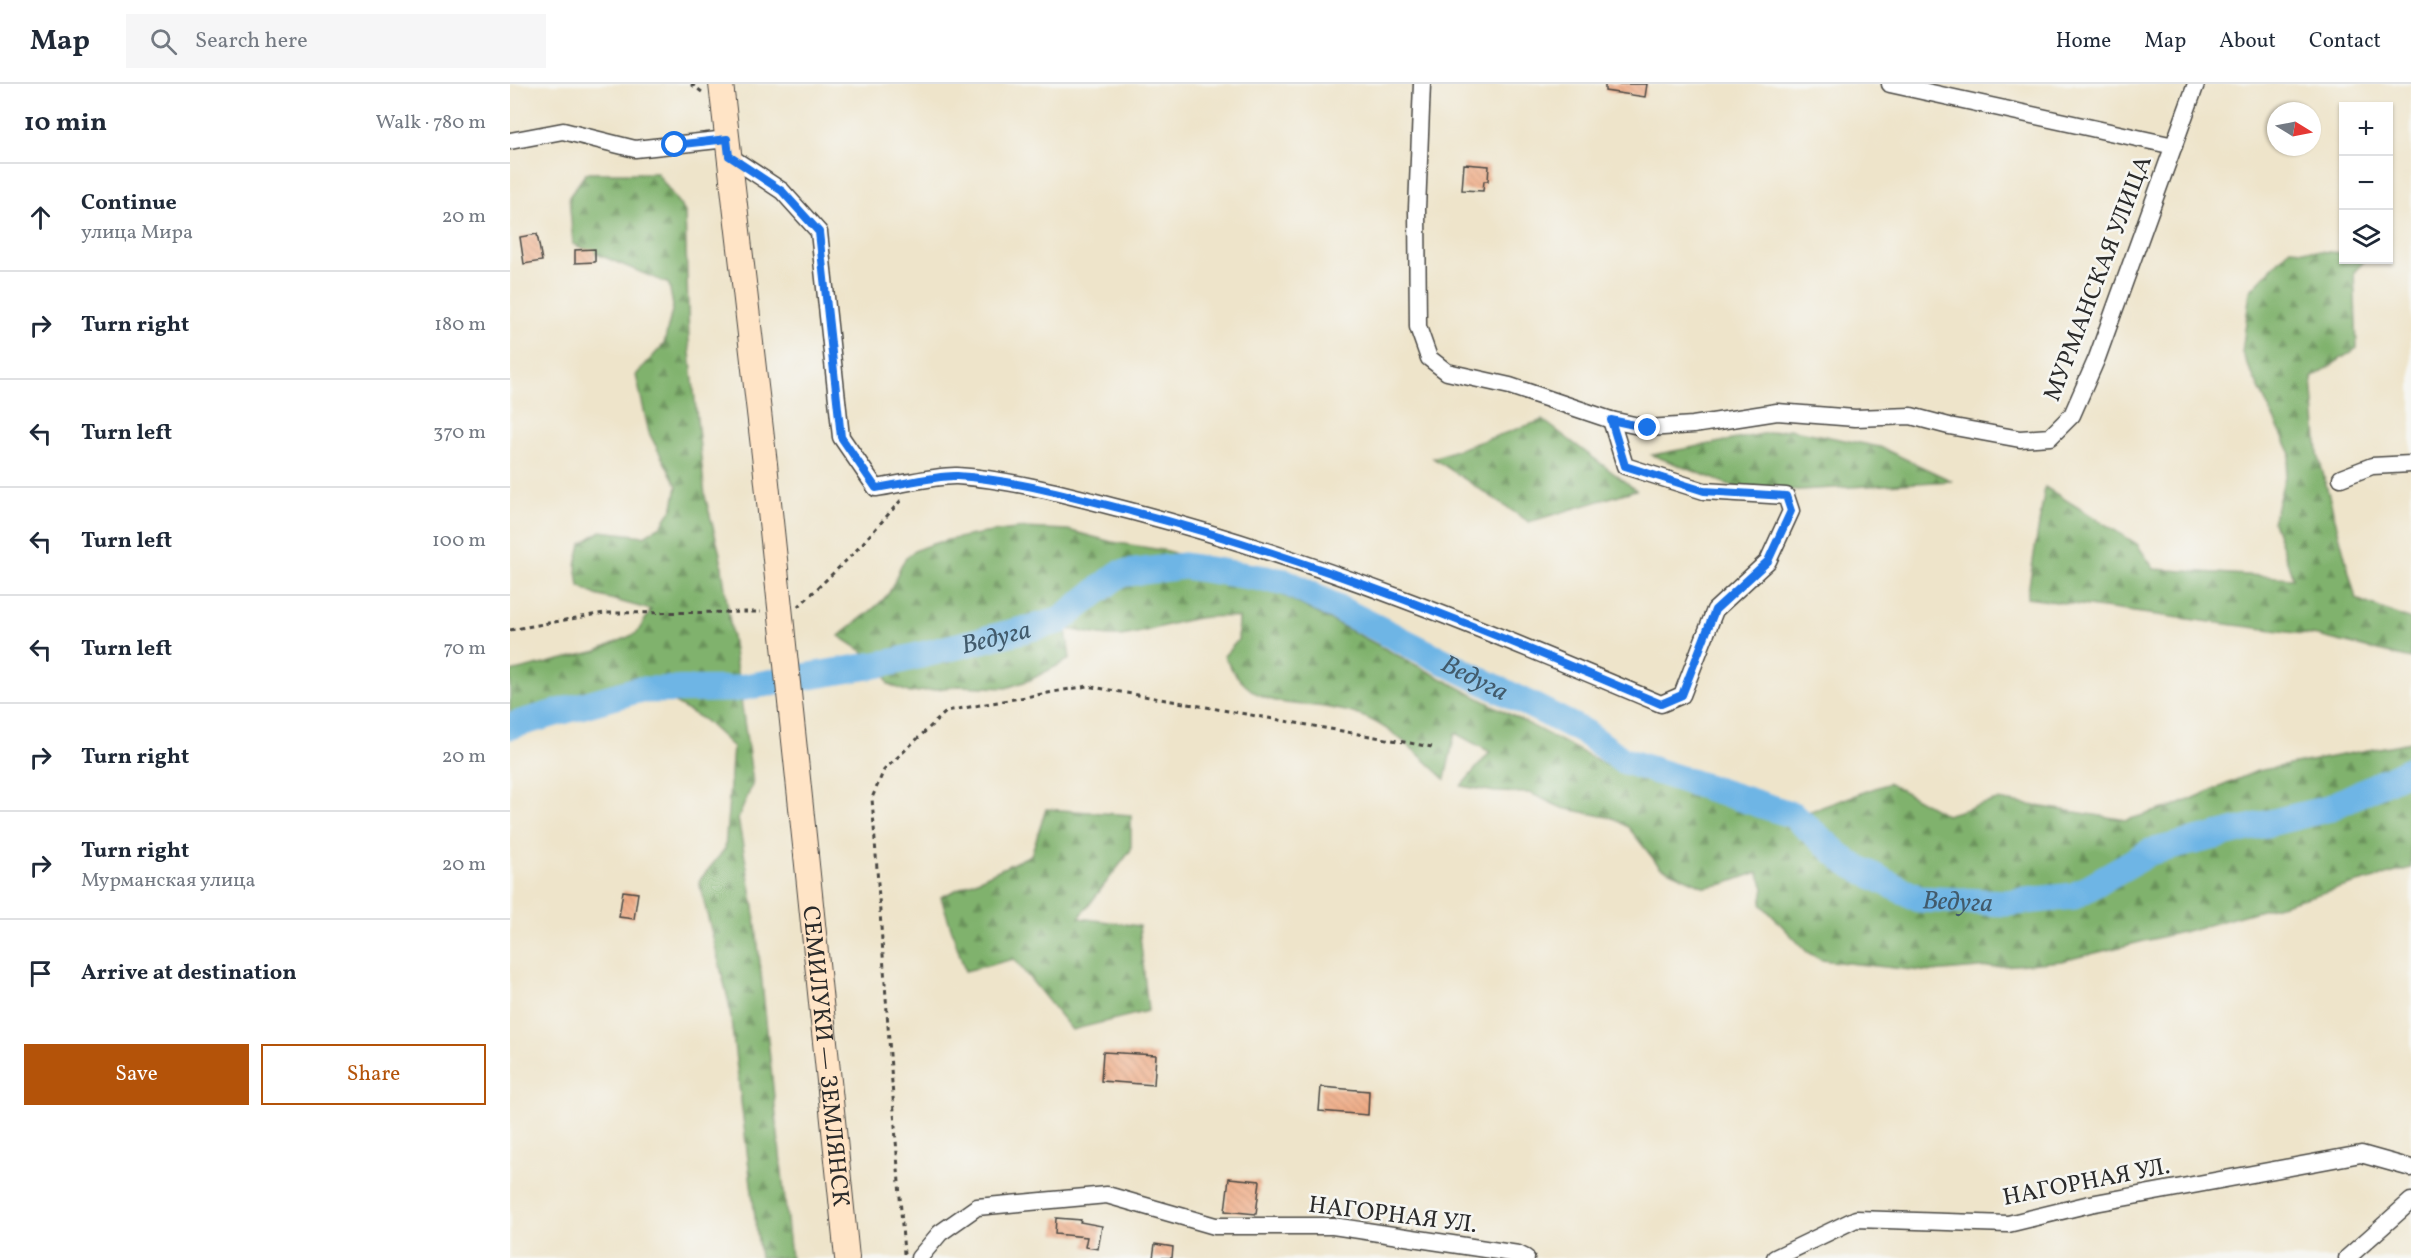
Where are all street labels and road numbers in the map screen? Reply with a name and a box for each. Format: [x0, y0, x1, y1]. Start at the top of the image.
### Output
street label: МУРМАНСКАЯ УЛИЦА [2036, 151, 2162, 407]
street label: СЕМИЛУКИ — ЗЕМЛЯНСК [792, 904, 857, 1208]
street label: НАГОРНАЯ УЛ. [2000, 1150, 2173, 1216]
street label: НАГОРНАЯ УЛ. [1306, 1189, 1479, 1243]

